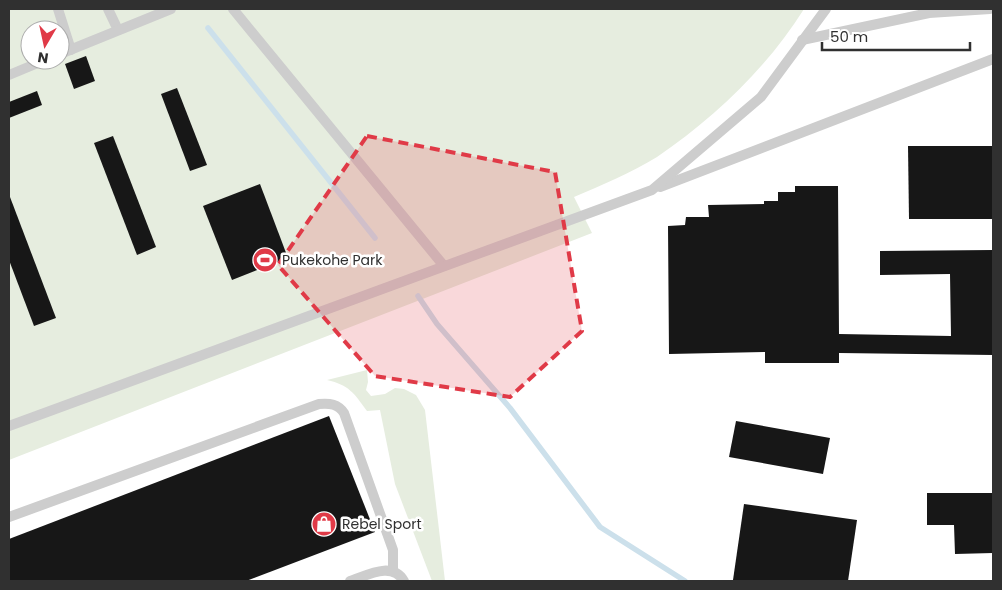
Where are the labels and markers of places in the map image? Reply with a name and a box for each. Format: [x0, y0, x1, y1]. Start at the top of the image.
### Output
sports icon: Pukekohe Park [252, 247, 278, 273]
place label: Pukekohe Park [282, 250, 383, 270]
shop icon: Rebel Sport [311, 511, 337, 537]
place label: Rebel Sport [342, 514, 421, 534]

